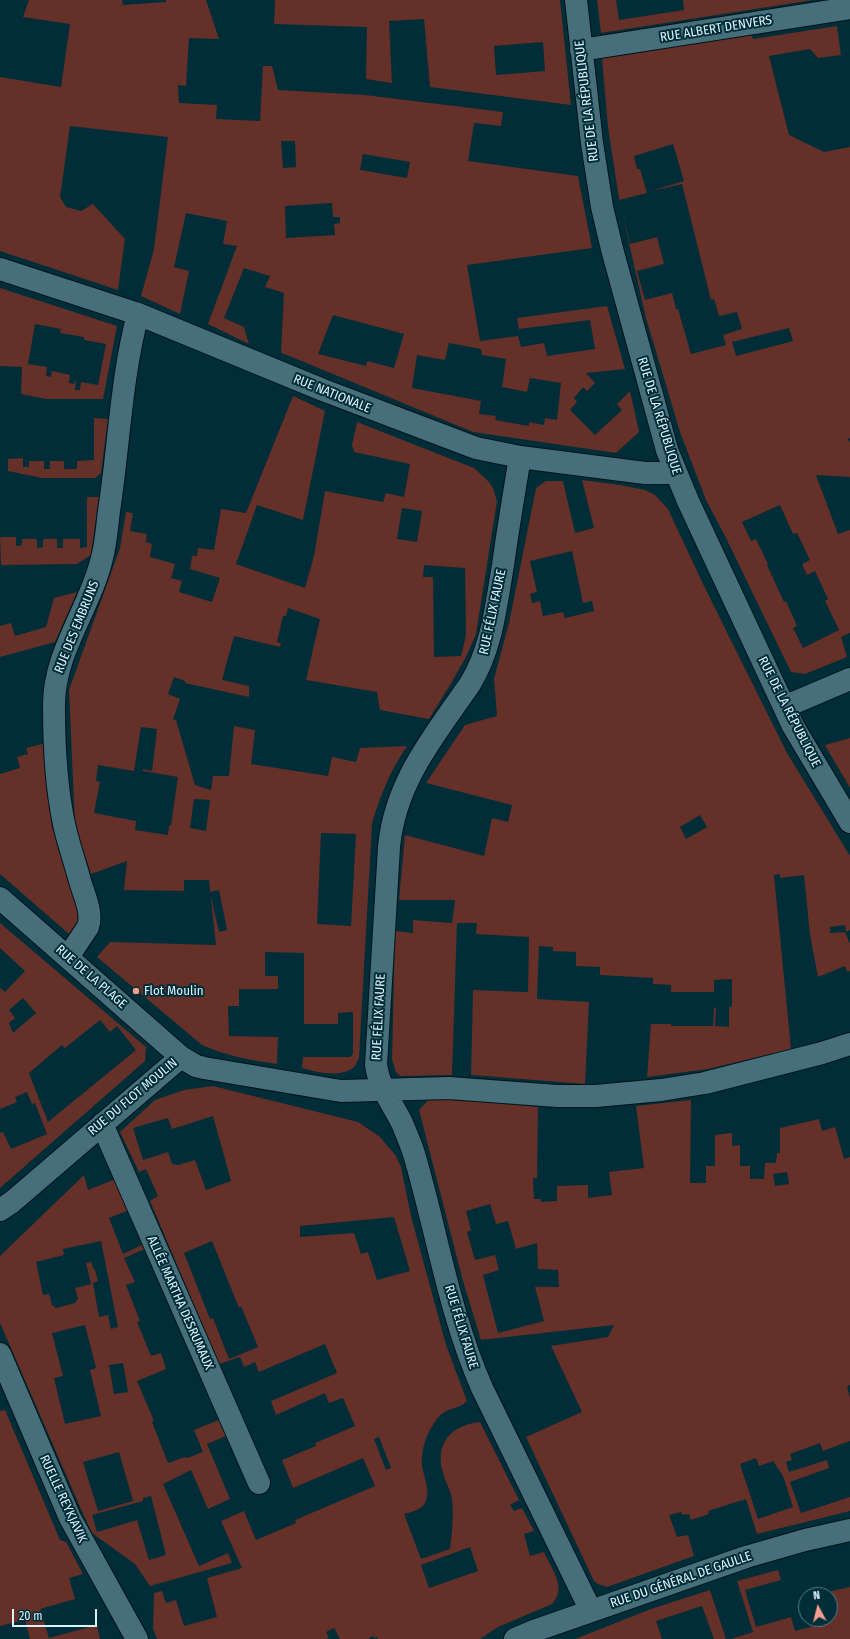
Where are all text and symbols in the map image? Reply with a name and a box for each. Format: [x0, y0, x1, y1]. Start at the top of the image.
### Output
street label: RUE ALBERT DENVERS [659, 12, 773, 46]
street label: RUE DE LA RÉPUBLIQUE [572, 40, 602, 162]
street label: RUE DE LA RÉPUBLIQUE [634, 355, 684, 477]
street label: RUE NATIONALE [291, 371, 373, 417]
street label: RUE FÉLIX FAURE [476, 568, 510, 656]
street label: RUE DES EMBRUNS [51, 579, 103, 675]
street label: RUE DE LA RÉPUBLIQUE [754, 654, 824, 770]
street label: RUE DE LA PLAGE [52, 942, 130, 1012]
street label: RUE FÉLIX FAURE [369, 973, 389, 1061]
place label: Flot Moulin [144, 983, 204, 999]
marker: Flot Moulin [131, 986, 141, 996]
street label: RUE DU FLOT MOULIN [85, 1055, 181, 1139]
street label: ALLÉE MARTHA DESRUMAUX [143, 1234, 217, 1372]
street label: RUE FÉLIX FAURE [441, 1283, 481, 1371]
street label: RUELLE REYKJAVIK [36, 1453, 90, 1545]
street label: RUE DU GÉNÉRAL DE GAULLE [608, 1548, 754, 1612]
north arrow [798, 1587, 838, 1627]
text: N [813, 1589, 821, 1602]
scale bar [14, 1601, 99, 1627]
text: 20 m [19, 1609, 43, 1623]

